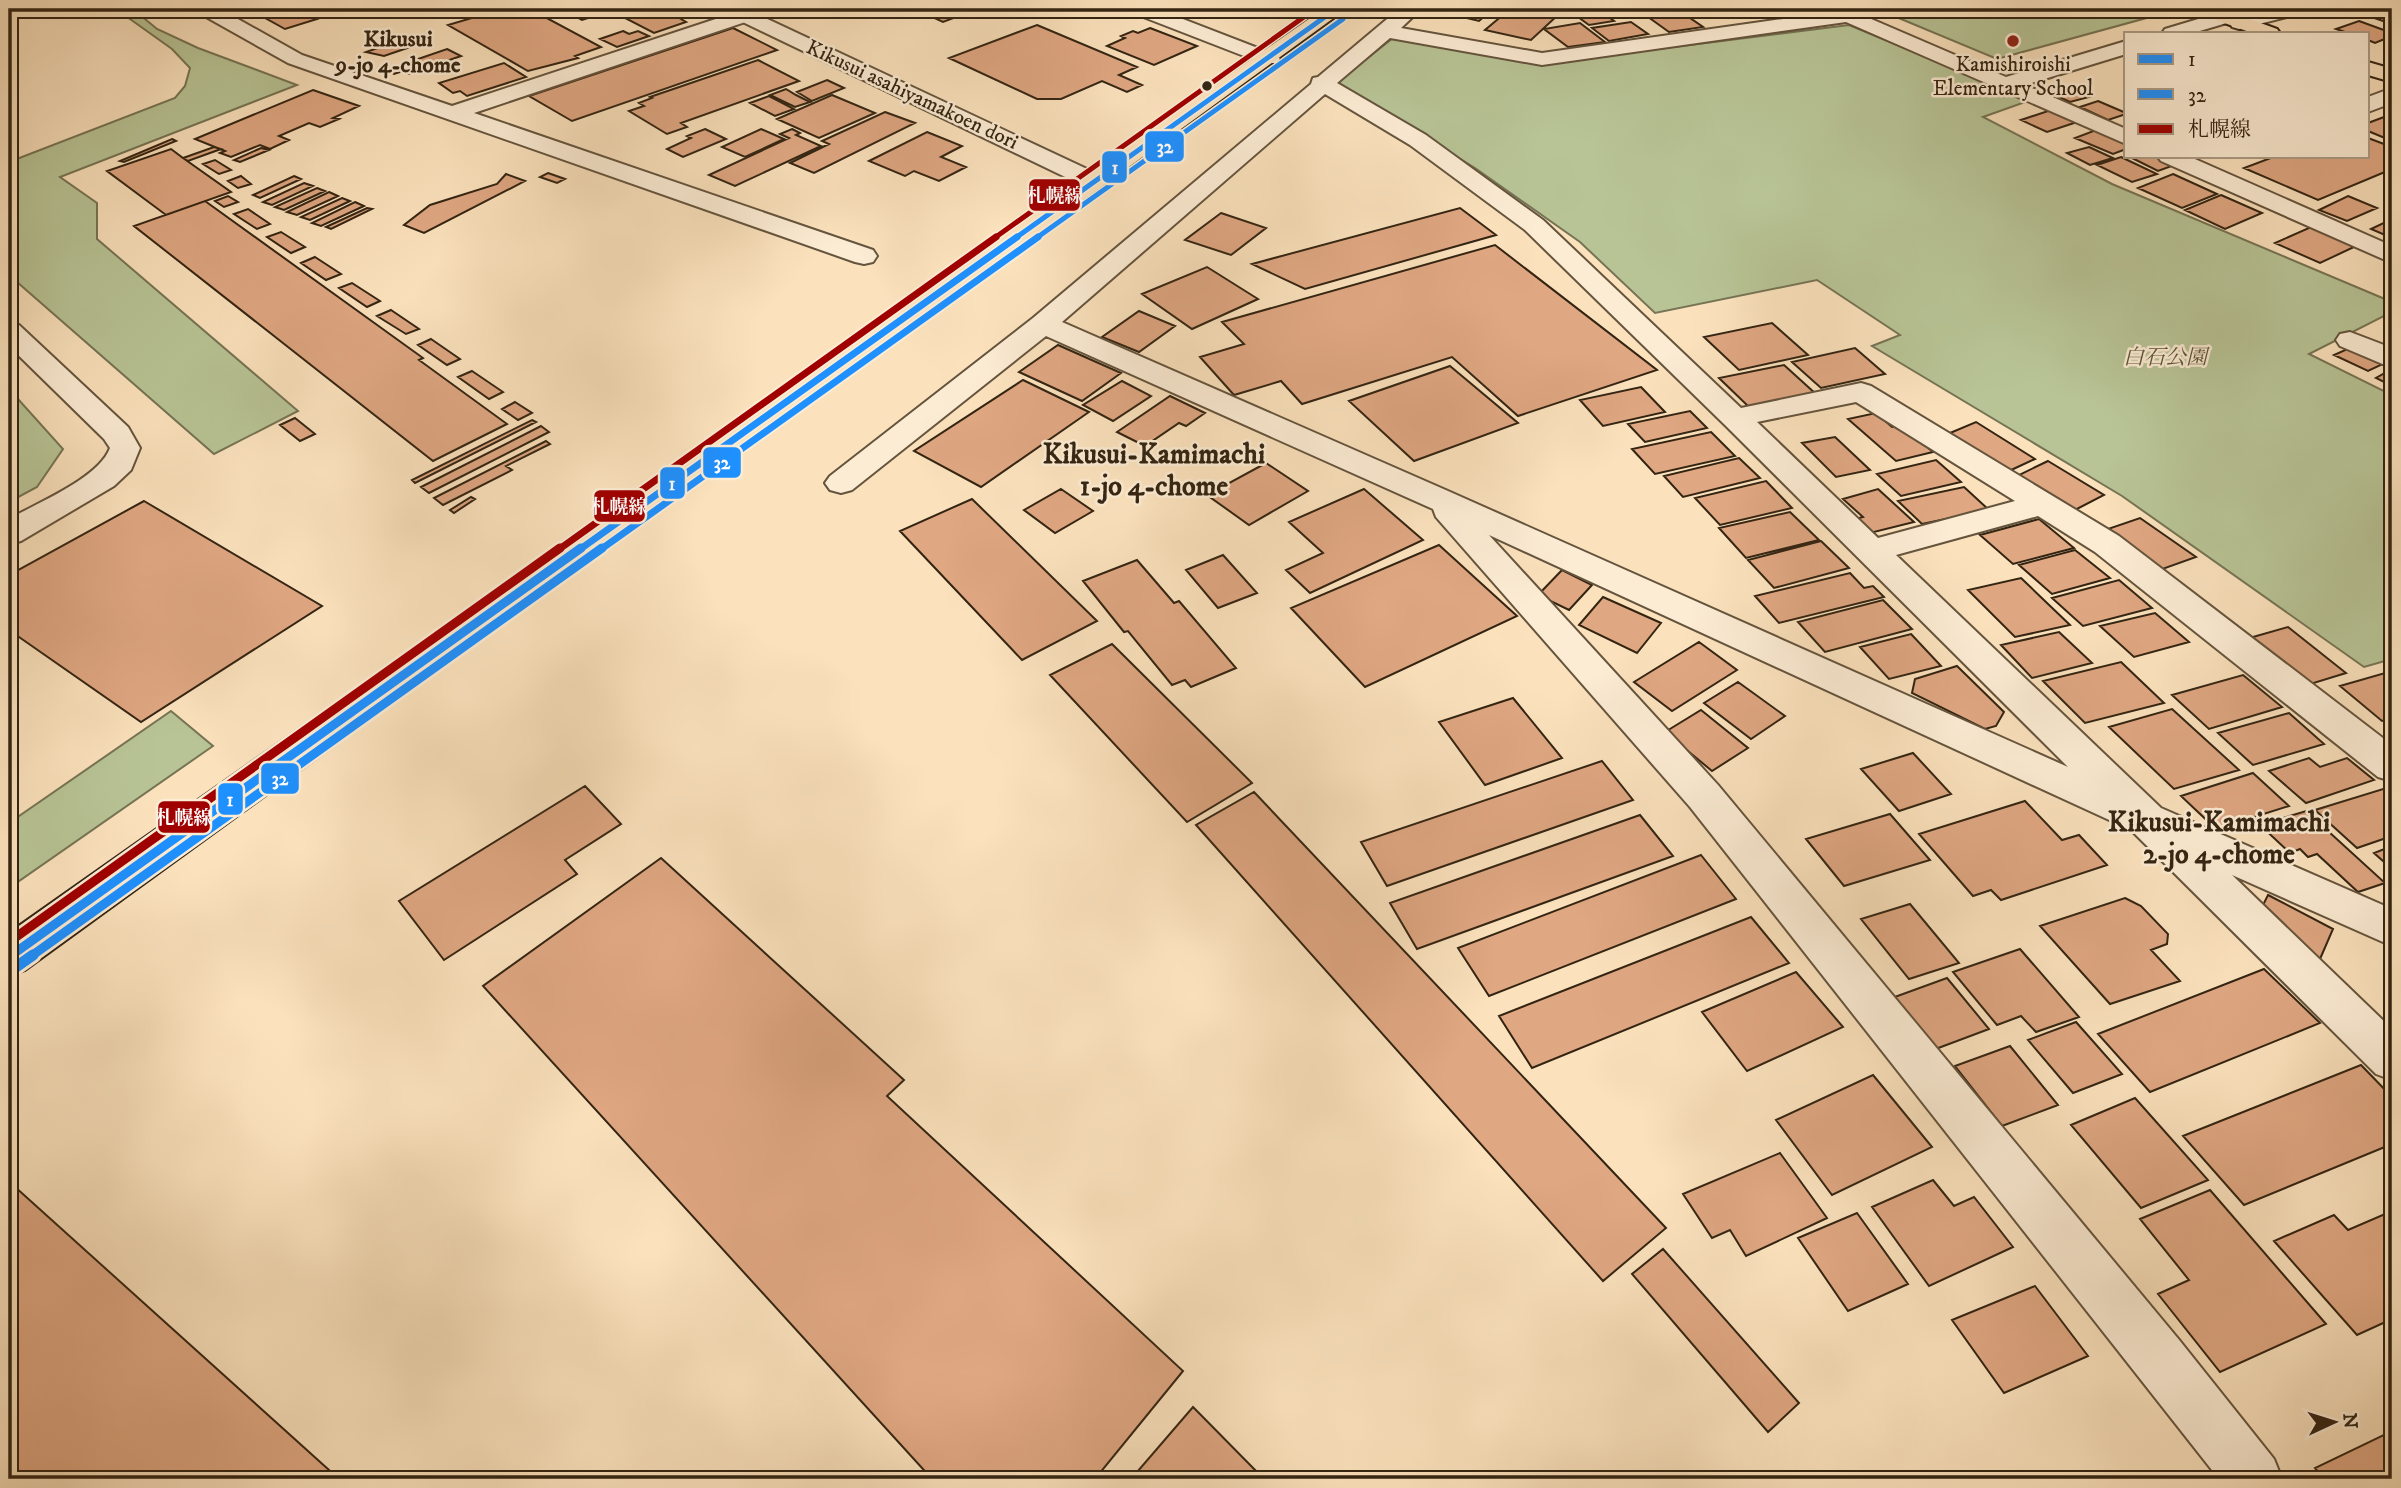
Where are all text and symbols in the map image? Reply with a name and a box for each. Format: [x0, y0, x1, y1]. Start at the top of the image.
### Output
district label: Kikusui 9-jo 4-chome [334, 25, 461, 80]
legend [2124, 32, 2370, 158]
marker: Kamishiroishi Elementary School [2005, 33, 2021, 49]
street label: Kikusui asahiyamakoen dori [802, 34, 1022, 156]
text: 1 [2188, 47, 2196, 73]
place label: Kamishiroishi Elementary School [1933, 52, 2094, 102]
unlabelled marker [1200, 79, 1214, 93]
text: 32 [2188, 83, 2207, 109]
text: 札幌線 [2188, 117, 2251, 143]
line badge: 32 [1144, 130, 1185, 163]
text: 32 [1157, 136, 1174, 159]
line badge: 1 [1101, 150, 1128, 184]
text: 1 [1112, 157, 1119, 180]
line badge: 札幌線 [1028, 178, 1081, 212]
text: 札幌線 [1026, 185, 1084, 208]
park label: 白石公園 [2123, 345, 2210, 371]
district label: Kikusui-Kamimachi 1-jo 4-chome [1043, 437, 1265, 504]
line badge: 32 [702, 446, 742, 479]
text: 32 [714, 452, 731, 475]
line badge: 1 [659, 466, 686, 500]
text: 1 [669, 473, 676, 496]
line badge: 札幌線 [593, 489, 646, 523]
text: 札幌線 [590, 496, 648, 519]
line badge: 32 [260, 762, 300, 795]
text: 32 [272, 768, 289, 791]
line badge: 1 [217, 782, 244, 816]
text: 1 [227, 789, 234, 812]
line badge: 札幌線 [157, 800, 211, 834]
district label: Kikusui-Kamimachi 2-jo 4-chome [2108, 805, 2330, 872]
text: 札幌線 [155, 807, 213, 830]
north arrow [2300, 1386, 2370, 1456]
text: N [2337, 1412, 2362, 1430]

